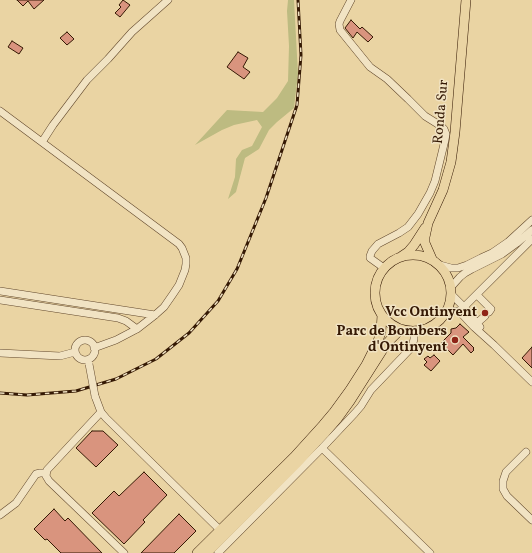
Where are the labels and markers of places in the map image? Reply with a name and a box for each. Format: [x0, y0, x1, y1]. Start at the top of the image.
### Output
place label: Vcc Ontinyent [385, 305, 477, 321]
marker: Vcc Ontinyent [480, 308, 490, 318]
place label: Parc de Bombers d'Ontinyent [336, 324, 447, 356]
marker: Parc de Bombers d'Ontinyent [450, 335, 460, 345]

